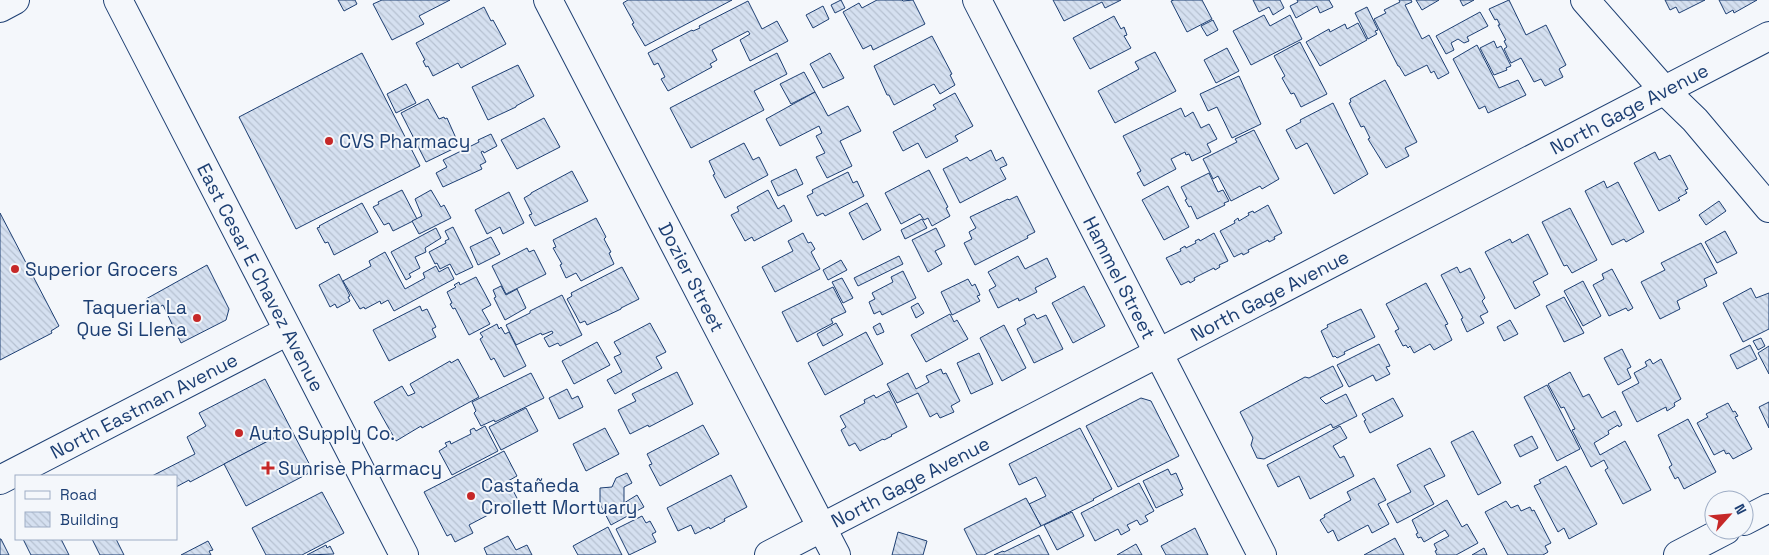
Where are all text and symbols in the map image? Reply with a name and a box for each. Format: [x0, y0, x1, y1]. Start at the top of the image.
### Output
street label: North Gage Avenue [1546, 58, 1713, 161]
place label: CVS Pharmacy [339, 129, 470, 154]
marker: CVS Pharmacy [323, 135, 335, 147]
street label: East Cesar E Chavez Avenue [191, 159, 330, 396]
street label: Hammel Street [1077, 212, 1161, 344]
street label: Dozier Street [653, 218, 730, 336]
street label: North Gage Avenue [1186, 244, 1353, 347]
place label: Superior Grocers [25, 257, 178, 282]
marker: Superior Grocers [9, 263, 21, 275]
place label: Taqueria La Que Si Llena [77, 295, 187, 342]
marker: Taqueria La Que Si Llena [191, 312, 203, 324]
street label: North Eastman Avenue [46, 347, 242, 465]
place label: Auto Supply Co. [249, 421, 395, 446]
marker: Auto Supply Co. [233, 427, 245, 439]
street label: North Gage Avenue [827, 431, 994, 534]
place label: Sunrise Pharmacy [278, 456, 442, 481]
marker: Sunrise Pharmacy [262, 462, 274, 474]
place label: Castañeda Crollett Mortuary [481, 473, 638, 520]
legend [15, 475, 178, 540]
text: Road [60, 485, 97, 504]
marker: Castañeda Crollett Mortuary [465, 490, 477, 502]
north arrow [1704, 490, 1754, 540]
text: N [1730, 501, 1751, 517]
text: Building [60, 510, 119, 529]

